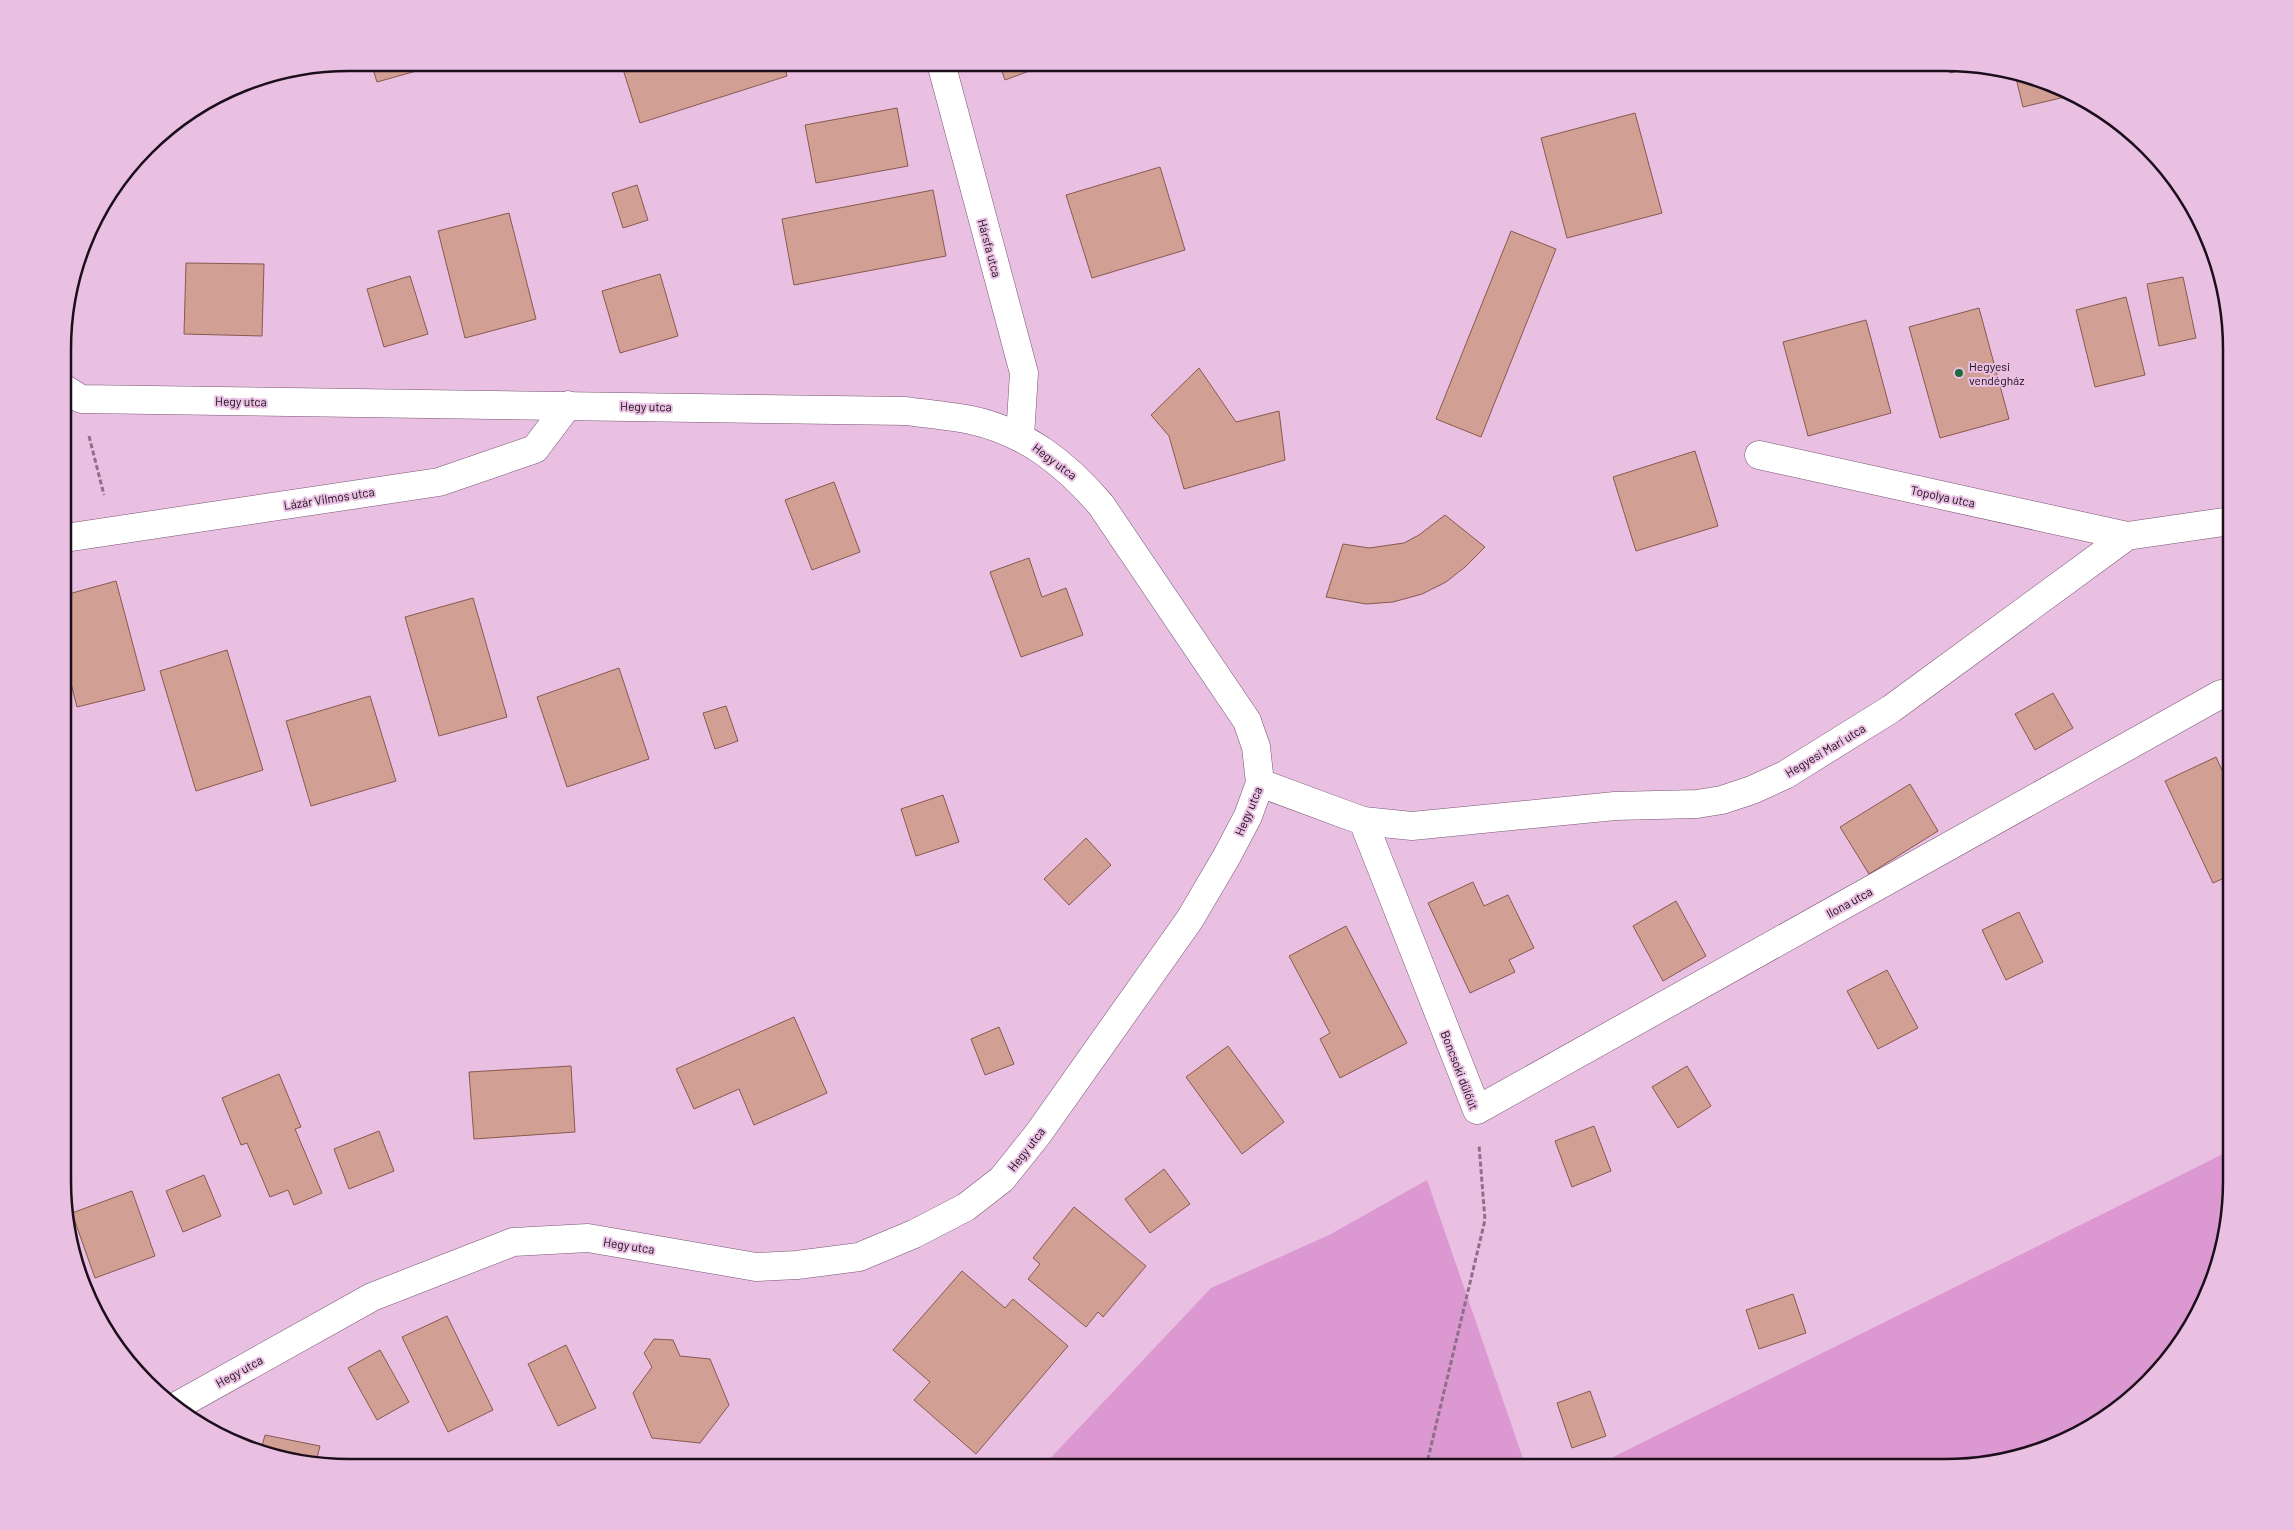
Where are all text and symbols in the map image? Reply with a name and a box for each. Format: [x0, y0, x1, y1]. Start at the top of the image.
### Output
street label: Hársfa utca [976, 217, 1004, 279]
place label: Hegyesi vendégház [1969, 359, 2025, 387]
marker: Hegyesi vendégház [1953, 367, 1965, 379]
street label: Hegy utca [215, 394, 267, 408]
street label: Hegy utca [620, 399, 672, 413]
street label: Hegy utca [1030, 440, 1080, 482]
street label: Topolya utca [1910, 482, 1976, 510]
street label: Lázár Vilmos utca [283, 484, 375, 512]
street label: Hegyesi Mari utca [1782, 721, 1868, 779]
street label: Hegy utca [1231, 785, 1265, 837]
street label: Ilona utca [1824, 884, 1874, 920]
street label: Boncsoki dűlőút [1438, 1028, 1482, 1112]
street label: Hegy utca [1005, 1124, 1047, 1174]
street label: Hegy utca [602, 1234, 656, 1256]
street label: Hegy utca [213, 1352, 265, 1390]

